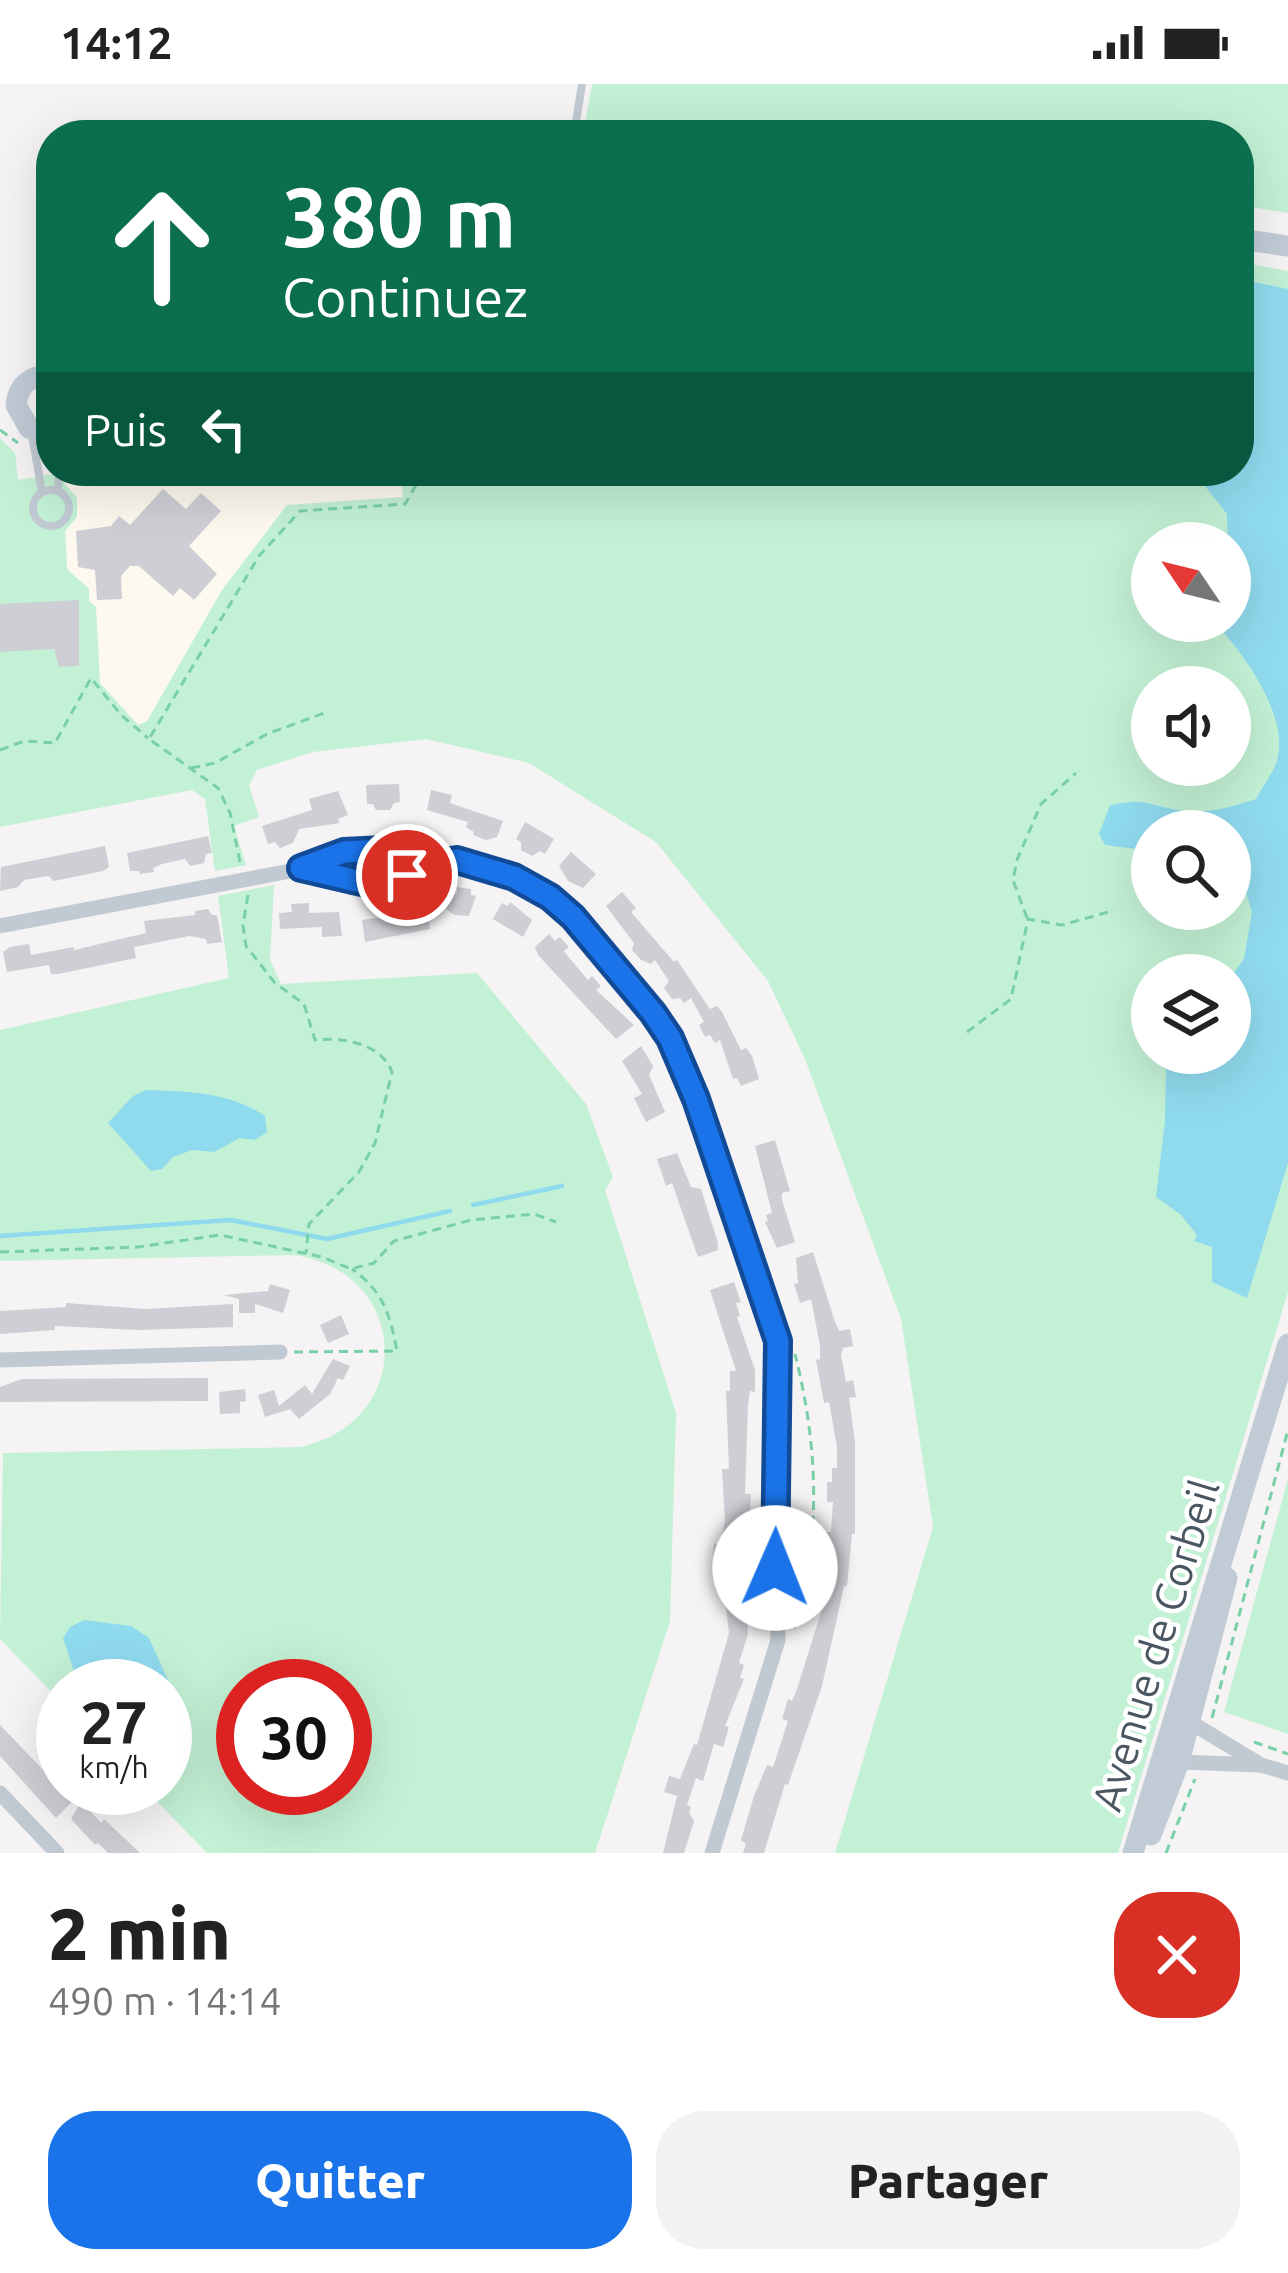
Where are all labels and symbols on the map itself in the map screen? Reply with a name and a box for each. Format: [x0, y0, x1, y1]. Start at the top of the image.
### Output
north arrow [1131, 522, 1251, 642]
pin [356, 824, 458, 926]
street label: Avenue de Corbeil [1082, 1474, 1228, 1816]
position arrow [712, 1505, 838, 1631]
speed limit sign: 30 [216, 1659, 372, 1815]

